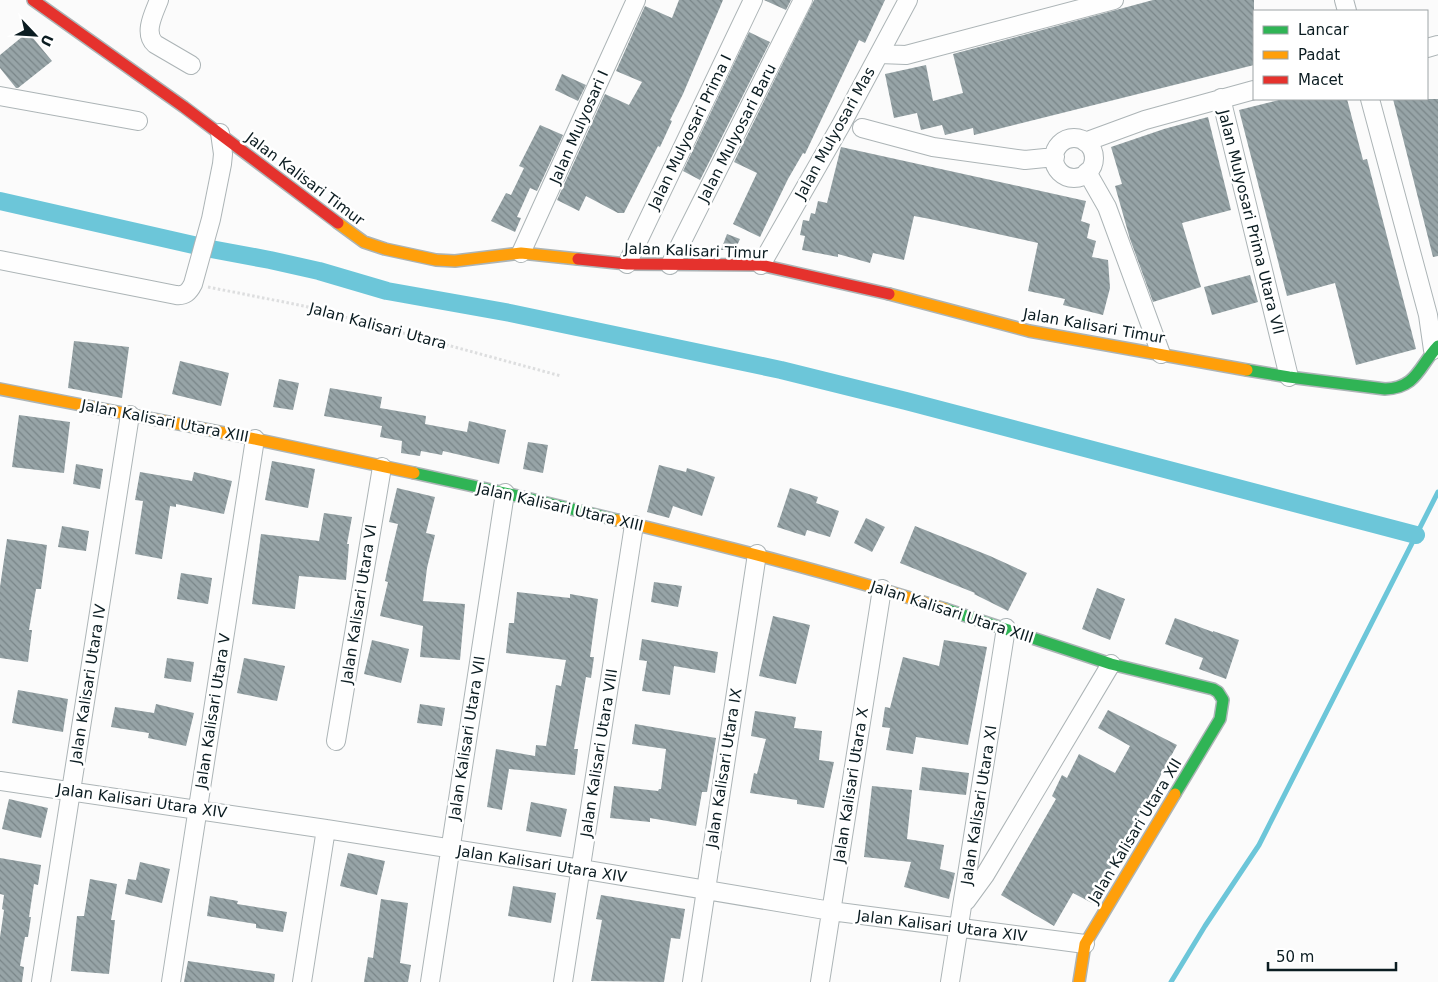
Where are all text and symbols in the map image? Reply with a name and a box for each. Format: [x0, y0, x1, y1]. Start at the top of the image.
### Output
north arrow [10, 10, 60, 60]
legend [1253, 10, 1428, 100]
text: Lancar [1298, 21, 1349, 39]
text: U [37, 32, 56, 49]
text: Padat [1298, 46, 1340, 64]
street label: Jalan Mulyosari Prima I [644, 52, 735, 213]
street label: Jalan Mulyosari Baru [694, 61, 780, 206]
street label: Jalan Mulyosari Mas [791, 64, 879, 203]
street label: Jalan Mulyosari I [545, 67, 612, 188]
text: Macet [1298, 71, 1344, 89]
street label: Jalan Mulyosari Prima Utara VII [1214, 107, 1288, 336]
street label: Jalan Kalisari Timur [241, 128, 368, 230]
street label: Jalan Kalisari Timur [623, 239, 769, 263]
street label: Jalan Kalisari Utara [306, 299, 449, 353]
street label: Jalan Kalisari Timur [1021, 304, 1167, 347]
street label: Jalan Kalisari Utara XIII [79, 396, 250, 446]
street label: Jalan Kalisari Utara XIII [474, 479, 645, 535]
street label: Jalan Kalisari Utara VI [337, 523, 381, 686]
street label: Jalan Kalisari Utara XIII [867, 577, 1036, 647]
street label: Jalan Kalisari Utara IV [66, 602, 110, 766]
street label: Jalan Kalisari Utara V [192, 631, 234, 791]
street label: Jalan Kalisari Utara VII [445, 655, 489, 822]
street label: Jalan Kalisari Utara VIII [577, 668, 621, 839]
street label: Jalan Kalisari Utara IX [702, 687, 746, 850]
street label: Jalan Kalisari Utara X [830, 706, 872, 865]
street label: Jalan Kalisari Utara XI [957, 724, 1001, 887]
street label: Jalan Kalisari Utara XII [1084, 755, 1185, 908]
street label: Jalan Kalisari Utara XIV [55, 780, 229, 822]
street label: Jalan Kalisari Utara XIV [455, 842, 629, 886]
street label: Jalan Kalisari Utara XIV [855, 906, 1029, 945]
scale bar [1268, 940, 1396, 972]
text: 50 m [1276, 948, 1314, 966]

